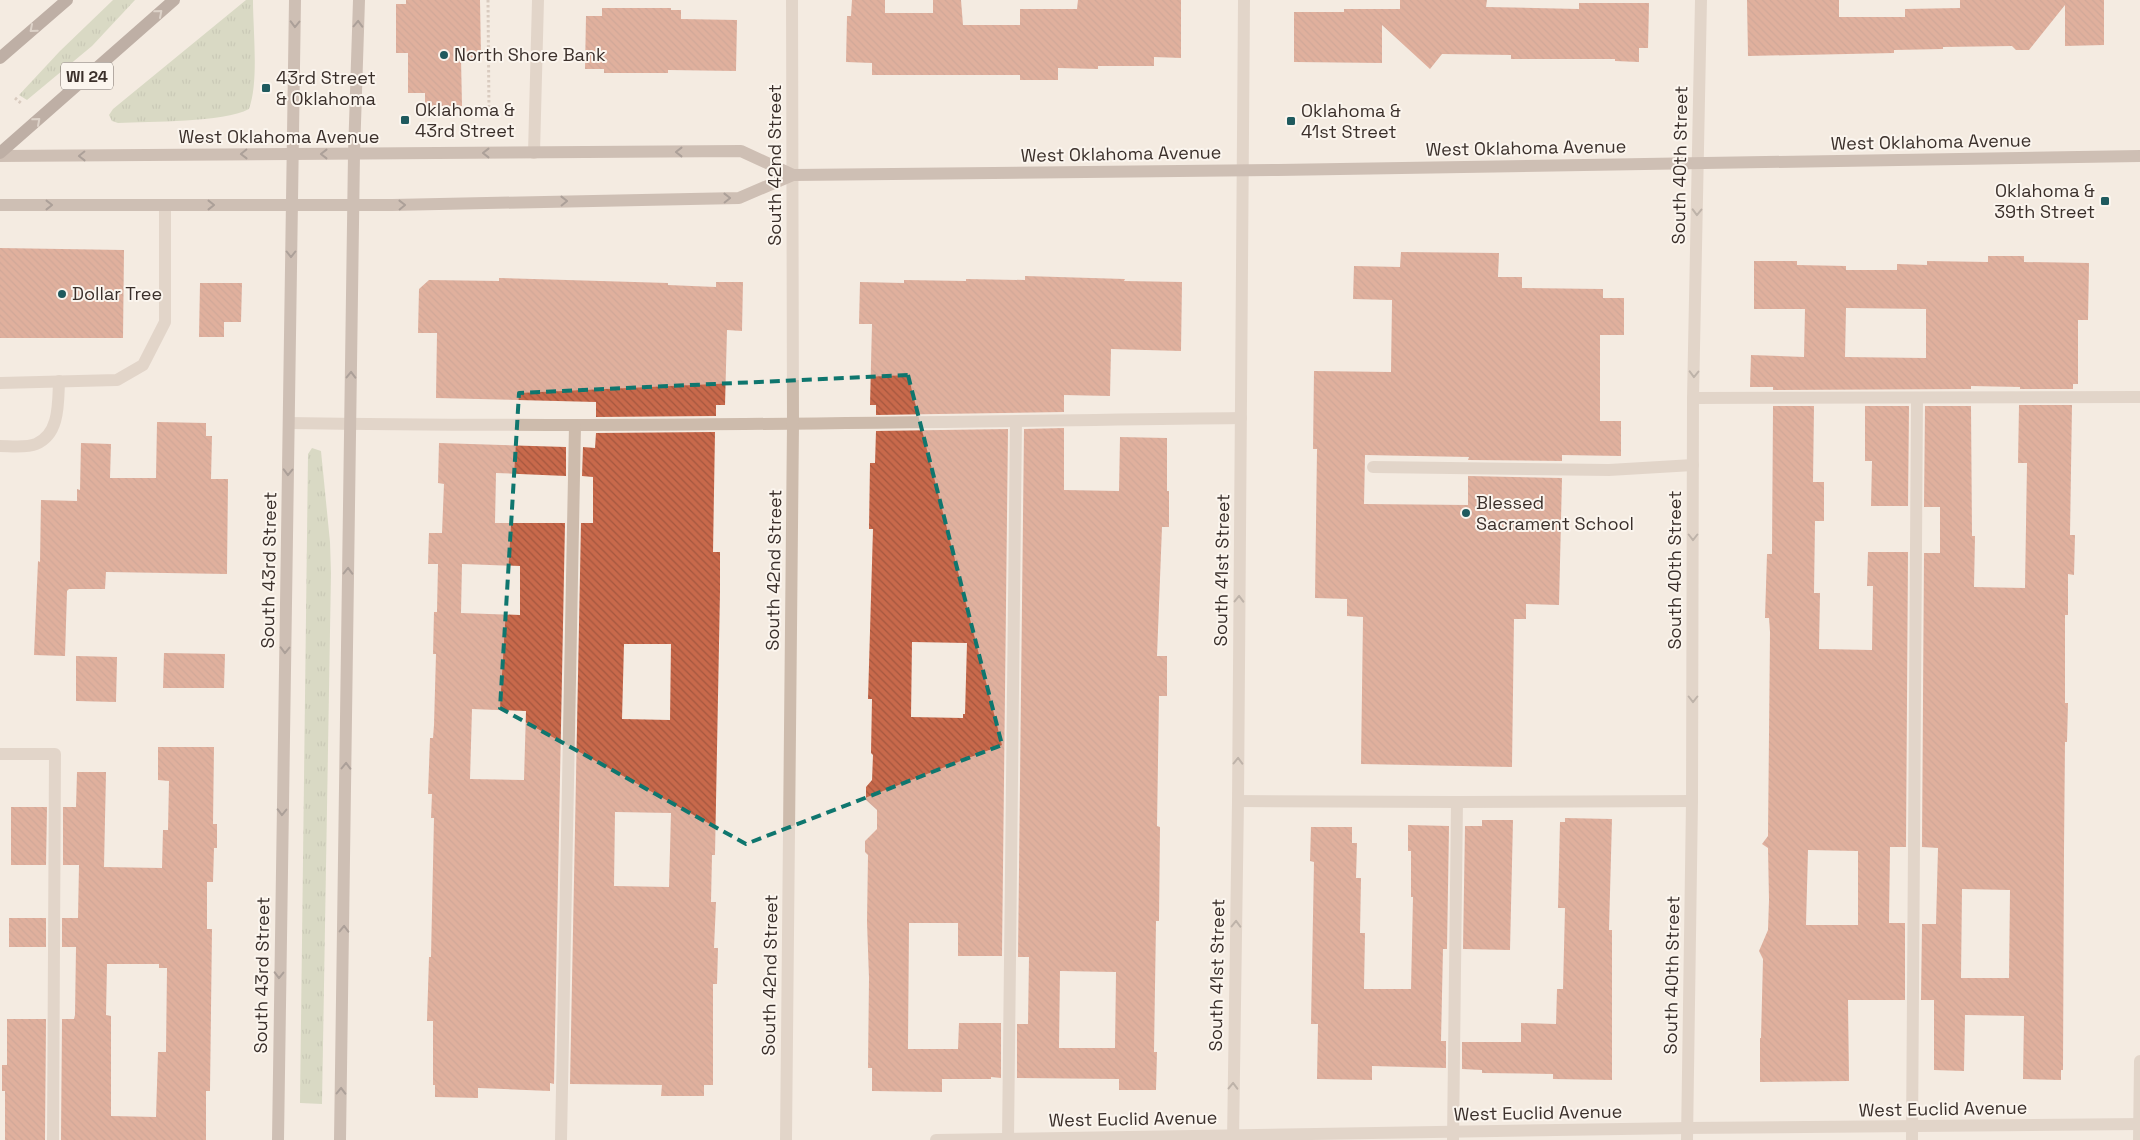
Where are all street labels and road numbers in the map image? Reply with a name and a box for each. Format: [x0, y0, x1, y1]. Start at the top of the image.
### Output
road number: WI 24 [61, 62, 113, 90]
street label: South 42nd Street [763, 84, 786, 246]
street label: South 40th Street [1667, 85, 1692, 245]
street label: West Oklahoma Avenue [179, 125, 379, 148]
street label: West Oklahoma Avenue [1830, 128, 2032, 155]
street label: West Oklahoma Avenue [1425, 134, 1627, 161]
street label: West Oklahoma Avenue [1020, 140, 1222, 167]
street label: South 42nd Street [761, 489, 786, 651]
street label: South 43rd Street [256, 491, 281, 649]
street label: South 40th Street [1663, 491, 1686, 649]
street label: South 41st Street [1209, 493, 1234, 647]
street label: South 42nd Street [757, 894, 782, 1056]
street label: South 40th Street [1659, 895, 1684, 1055]
street label: South 43rd Street [249, 896, 274, 1054]
street label: South 41st Street [1204, 898, 1229, 1052]
street label: West Euclid Avenue [1858, 1096, 2027, 1121]
street label: West Euclid Avenue [1453, 1100, 1622, 1125]
street label: West Euclid Avenue [1048, 1106, 1217, 1131]

